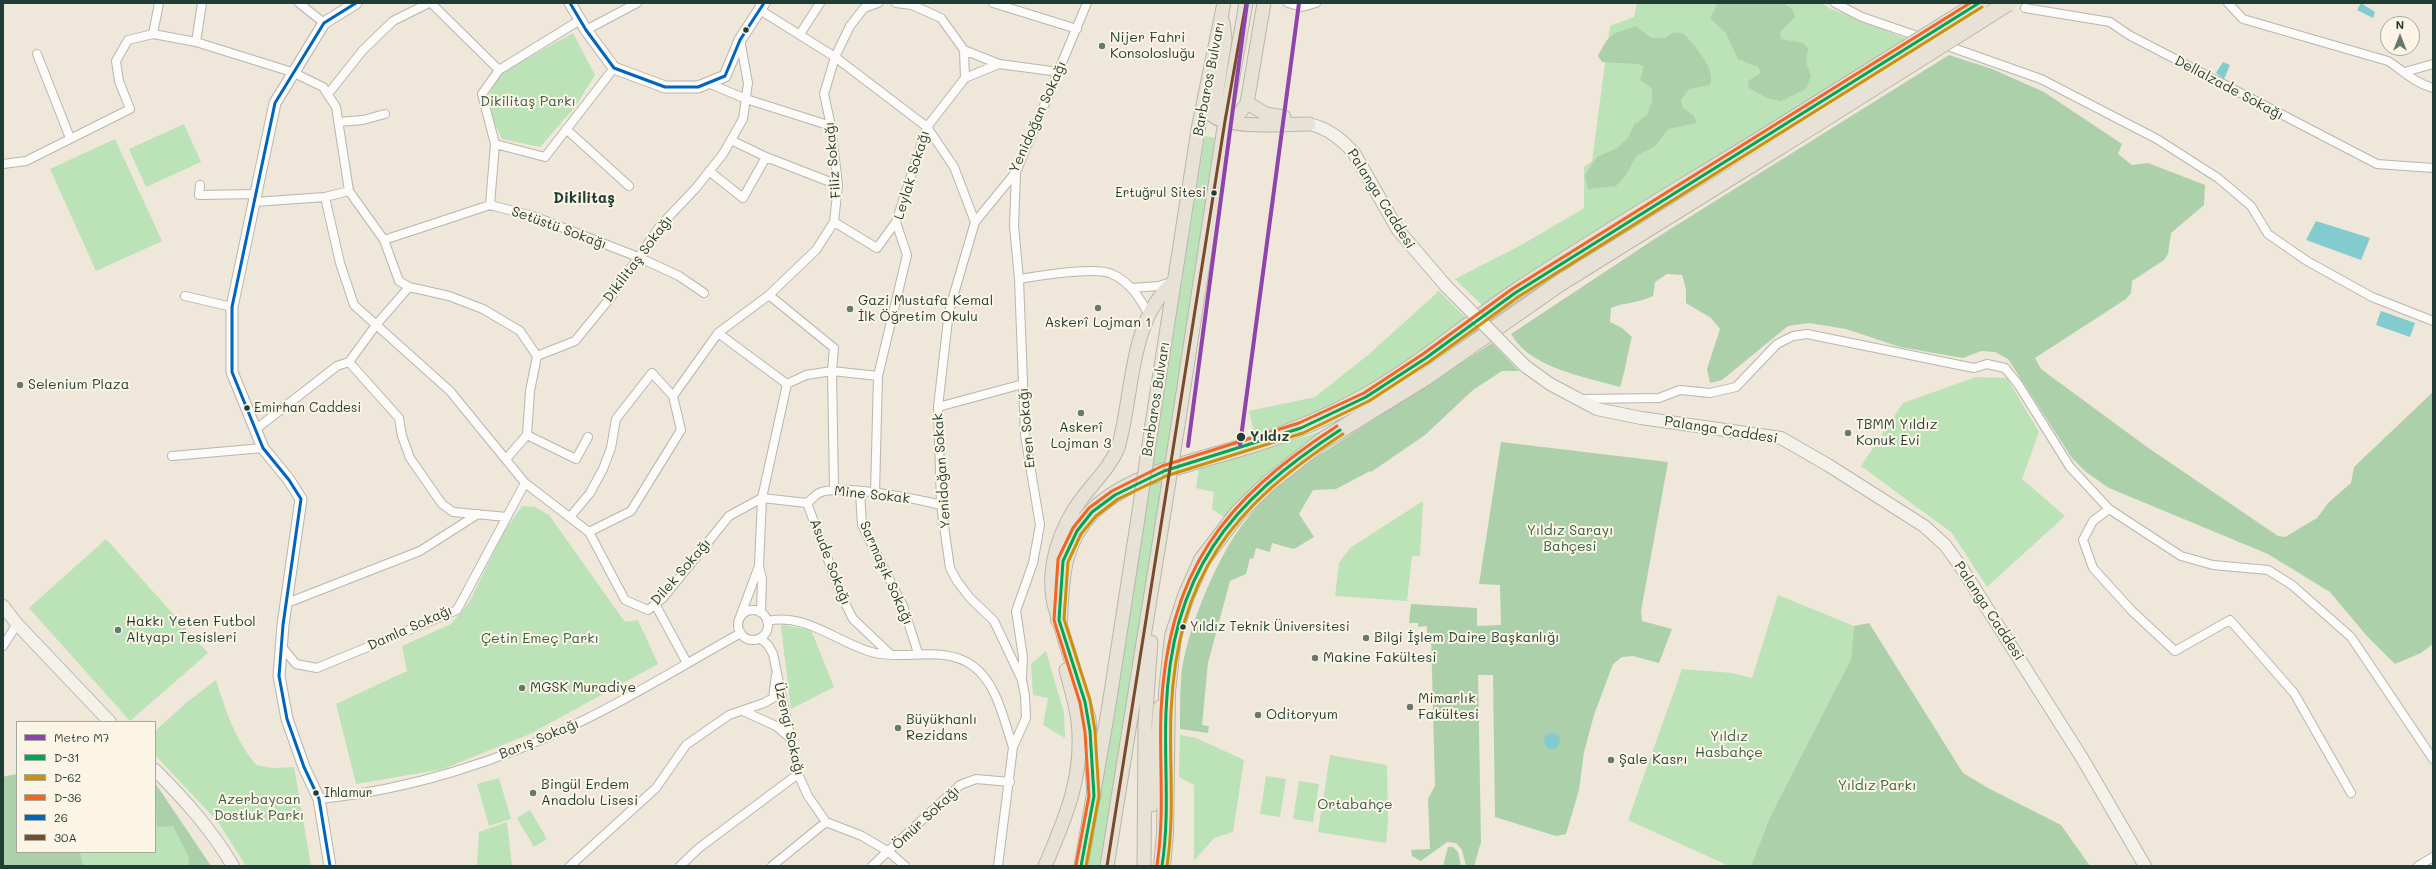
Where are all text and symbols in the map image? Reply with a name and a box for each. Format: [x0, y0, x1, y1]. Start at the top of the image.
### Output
north arrow [2380, 16, 2420, 56]
text: N [2396, 17, 2404, 32]
street label: Barbaros Bulvarı [1190, 20, 1228, 138]
unlabelled marker [741, 25, 751, 35]
place label: Nijer Fahri Konsolosluğu [1110, 30, 1195, 62]
marker: Nijer Fahri Konsolosluğu [1097, 41, 1107, 51]
street label: Dellalzade Sokağı [2172, 52, 2286, 124]
street label: Yenidoğan Sokağı [1006, 58, 1070, 176]
park label: Dikilitaş Parkı [480, 94, 576, 110]
street label: Filiz Sokağı [821, 121, 845, 199]
street label: Leylak Sokağı [890, 128, 934, 222]
street label: Palanga Caddesi [1343, 146, 1419, 252]
place label: Ertuğrul Sitesi [1115, 185, 1206, 201]
marker: Ertuğrul Sitesi [1209, 188, 1219, 198]
district label: Dikilitaş [553, 189, 615, 207]
street label: Setüstü Sokağı [509, 203, 609, 253]
street label: Dikilitaş Sokağı [600, 212, 676, 306]
place label: Gazi Mustafa Kemal İlk Öğretim Okulu [858, 293, 993, 326]
marker: Askerî Lojman 1 [1093, 303, 1103, 313]
marker: Gazi Mustafa Kemal İlk Öğretim Okulu [845, 304, 855, 314]
place label: Askerî Lojman 1 [1044, 315, 1152, 331]
street label: Barbaros Bulvarı [1139, 340, 1173, 458]
place label: Selenium Plaza [28, 377, 129, 393]
marker: Selenium Plaza [15, 380, 25, 390]
street label: Eren Sokağı [1015, 387, 1039, 469]
place label: Emirhan Caddesi [254, 400, 361, 416]
marker: Emirhan Caddesi [242, 403, 252, 413]
marker: Askerî Lojman 3 [1076, 408, 1086, 418]
street label: Yenidoğan Sokak [930, 413, 954, 529]
street label: Palanga Caddesi [1663, 413, 1779, 447]
place label: TBMM Yıldız Konuk Evi [1856, 417, 1937, 450]
place label: Askerî Lojman 3 [1051, 420, 1111, 452]
marker: TBMM Yıldız Konuk Evi [1843, 428, 1853, 438]
place label: Yıldız [1250, 429, 1290, 445]
marker: Yıldız [1235, 431, 1247, 443]
street label: Mine Sokak [833, 483, 911, 507]
street label: Asude Sokağı [806, 516, 854, 608]
street label: Sarmaşık Sokağı [856, 519, 916, 627]
park label: Yıldız Sarayı Bahçesi [1527, 523, 1613, 556]
street label: Dilek Sokağı [647, 535, 715, 609]
street label: Palanga Caddesi [1951, 558, 2027, 664]
street label: Damla Sokağı [365, 602, 455, 654]
place label: Hakkı Yeten Futbol Altyapı Tesisleri [126, 614, 256, 646]
place label: Yıldız Teknik Üniversitesi [1190, 619, 1350, 635]
marker: Yıldız Teknik Üniversitesi [1178, 622, 1188, 632]
marker: Hakkı Yeten Futbol Altyapı Tesisleri [113, 625, 123, 635]
place label: Bilgi İşlem Daire Başkanlığı [1374, 630, 1559, 646]
park label: Çetin Emeç Parkı [481, 631, 599, 647]
marker: Bilgi İşlem Daire Başkanlığı [1361, 633, 1371, 643]
place label: Makine Fakültesi [1323, 650, 1437, 666]
marker: Makine Fakültesi [1310, 653, 1320, 663]
place label: MGSK Muradiye [530, 680, 636, 696]
street label: Üzengi Sokağı [770, 681, 808, 777]
marker: MGSK Muradiye [517, 683, 527, 693]
place label: Mimarlık Fakültesi [1418, 691, 1479, 724]
marker: Mimarlık Fakültesi [1405, 702, 1415, 712]
place label: Oditoryum [1266, 707, 1338, 723]
marker: Oditoryum [1253, 710, 1263, 720]
place label: Büyükhanlı Rezidans [906, 712, 977, 744]
street label: Barış Sokağı [496, 715, 582, 763]
legend [16, 721, 156, 853]
marker: Büyükhanlı Rezidans [893, 723, 903, 733]
text: Metro M7 [54, 729, 110, 745]
park label: Yıldız Hasbahçe [1695, 729, 1763, 762]
text: D-31 [54, 749, 80, 765]
place label: Şale Kasrı [1619, 752, 1688, 768]
marker: Şale Kasrı [1606, 755, 1616, 765]
text: D-62 [54, 769, 81, 785]
place label: Bingül Erdem Anadolu Lisesi [541, 777, 638, 810]
park label: Yıldız Parkı [1838, 778, 1916, 794]
street label: Ömür Sokağı [889, 782, 963, 854]
place label: Ihlamur [324, 785, 372, 801]
marker: Ihlamur [311, 788, 321, 798]
marker: Bingül Erdem Anadolu Lisesi [528, 788, 538, 798]
text: D-36 [54, 789, 82, 805]
park label: Azerbaycan Dostluk Parkı [214, 792, 304, 824]
park label: Ortabahçe [1317, 797, 1393, 813]
text: 26 [54, 809, 68, 825]
text: 30A [54, 829, 77, 845]

